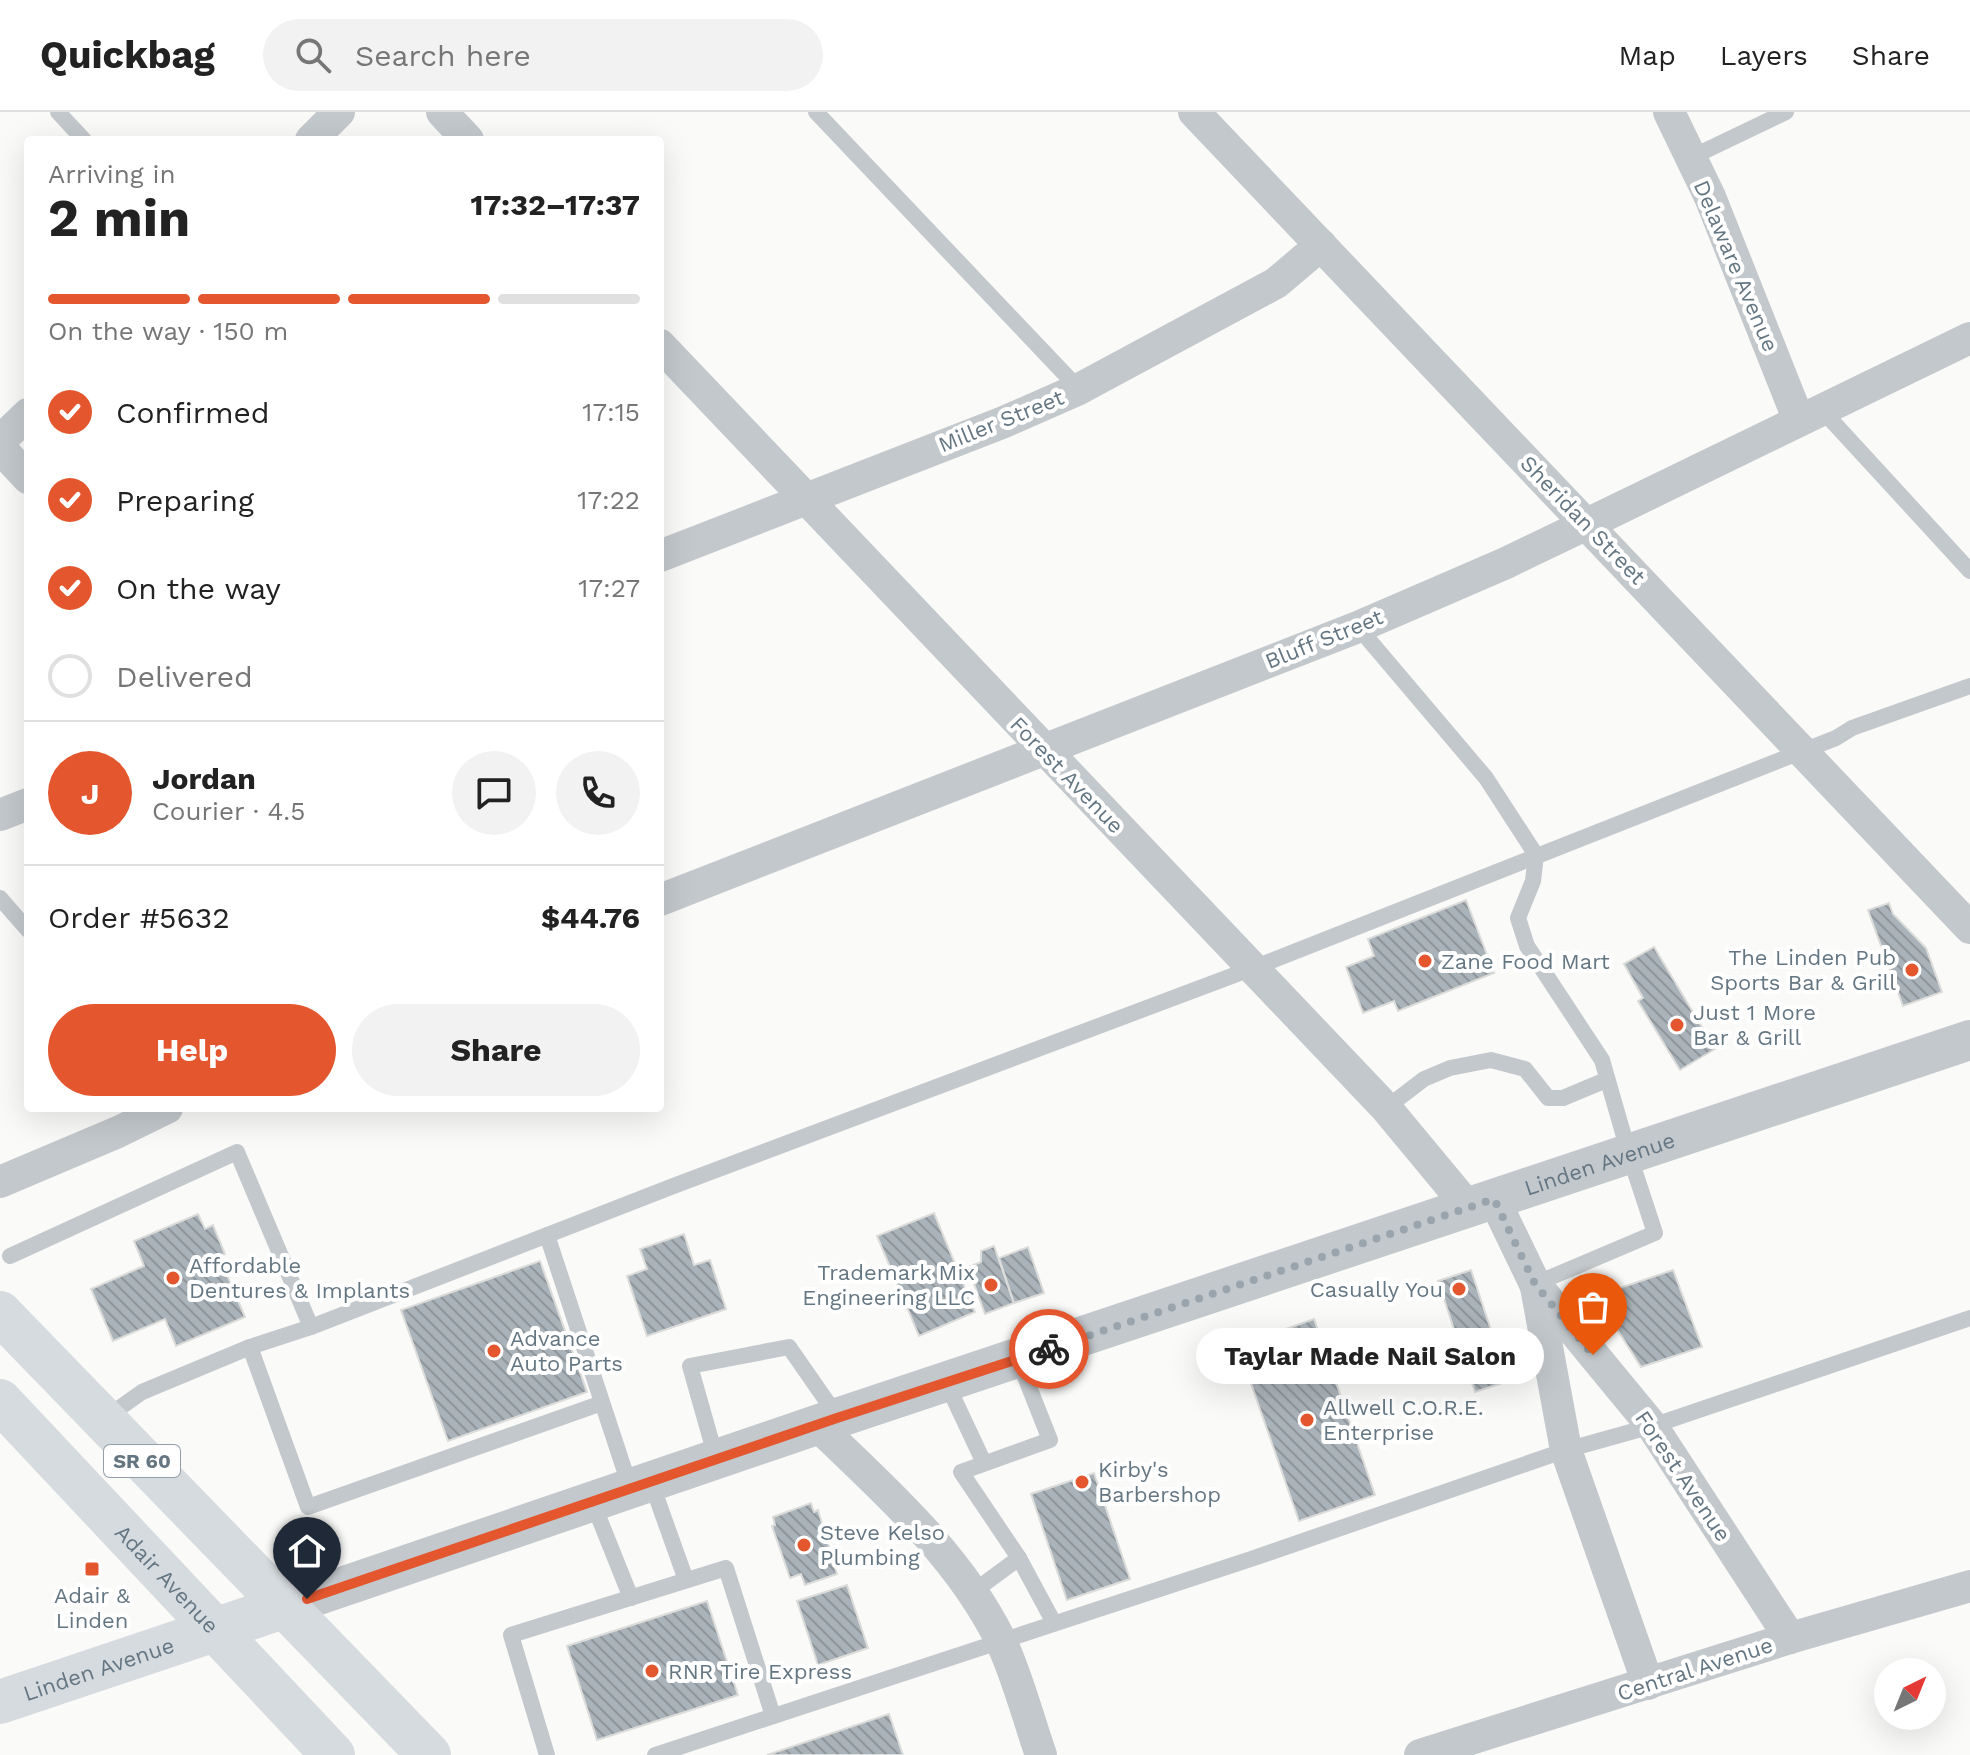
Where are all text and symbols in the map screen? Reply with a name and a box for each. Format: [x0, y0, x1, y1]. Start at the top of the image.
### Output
search box [263, 19, 823, 91]
text: Quickbag [40, 33, 215, 77]
icon: search [291, 33, 335, 77]
text: Search here [355, 38, 531, 73]
text: Map [1619, 39, 1676, 72]
text: Layers [1720, 39, 1808, 72]
text: Share [1852, 39, 1930, 72]
text: Arriving in [48, 159, 176, 189]
street label: Delaware Avenue [1689, 176, 1783, 356]
text: 17:32–17:37 [470, 187, 640, 222]
text: 2 min [48, 188, 190, 249]
text: On the way · 150 m [48, 316, 288, 346]
street label: Miller Street [935, 384, 1067, 458]
icon: check [48, 390, 92, 434]
text: Confirmed [116, 395, 270, 430]
text: 17:15 [582, 397, 640, 427]
street label: Sheridan Street [1515, 451, 1651, 589]
icon: check [48, 478, 92, 522]
text: Preparing [116, 483, 254, 518]
text: 17:22 [577, 485, 640, 515]
icon: check [48, 566, 92, 610]
text: On the way [116, 571, 281, 606]
text: 17:27 [578, 573, 640, 603]
street label: Bluff Street [1261, 604, 1387, 674]
text: Delivered [116, 659, 253, 694]
street label: Forest Avenue [1005, 712, 1129, 838]
button: chat [452, 751, 536, 835]
button: phone [556, 751, 640, 835]
text: Jordan [152, 761, 256, 796]
text: J [81, 776, 99, 811]
text: Courier · 4.5 [152, 796, 305, 826]
text: Order #5632 [48, 900, 230, 935]
text: $44.76 [541, 900, 640, 935]
place label: The Linden Pub Sports Bar & Grill [1710, 945, 1896, 995]
place label: Zane Food Mart [1441, 949, 1610, 974]
marker: Zane Food Mart [1416, 952, 1434, 970]
marker: The Linden Pub Sports Bar & Grill [1903, 961, 1921, 979]
place label: Just 1 More Bar & Grill [1693, 1000, 1816, 1050]
button: Help [48, 1004, 336, 1096]
button: Share [352, 1004, 640, 1096]
marker: Just 1 More Bar & Grill [1668, 1016, 1686, 1034]
street label: Linden Avenue [1521, 1127, 1678, 1200]
place label: Affordable Dentures & Implants [189, 1253, 410, 1303]
place label: Trademark Mix Engineering LLC [802, 1260, 975, 1310]
marker: Affordable Dentures & Implants [164, 1269, 182, 1287]
pin [1559, 1273, 1627, 1355]
marker: Trademark Mix Engineering LLC [982, 1276, 1000, 1294]
place label: Casually You [1310, 1277, 1443, 1302]
marker: Casually You [1450, 1280, 1468, 1298]
icon: bag [1571, 1285, 1615, 1329]
courier [1009, 1309, 1089, 1389]
place label: Advance Auto Parts [510, 1326, 623, 1376]
icon: bike [1027, 1327, 1071, 1371]
callout: Taylar Made Nail Salon [1197, 1327, 1545, 1383]
text: Taylar Made Nail Salon [1224, 1341, 1516, 1371]
marker: Advance Auto Parts [485, 1342, 503, 1360]
place label: Allwell C.O.R.E. Enterprise [1323, 1395, 1484, 1445]
street label: Forest Avenue [1630, 1406, 1736, 1546]
marker: Allwell C.O.R.E. Enterprise [1298, 1411, 1316, 1429]
road number: SR 60 [104, 1445, 180, 1477]
place label: Kirby's Barbershop [1098, 1457, 1221, 1507]
marker: Kirby's Barbershop [1073, 1473, 1091, 1491]
pin [273, 1517, 341, 1599]
street label: Adair Avenue [110, 1519, 224, 1638]
place label: Steve Kelso Plumbing [820, 1520, 945, 1570]
icon: home [285, 1529, 329, 1573]
marker: Steve Kelso Plumbing [795, 1536, 813, 1554]
marker: Adair & Linden [83, 1560, 101, 1578]
place label: Adair & Linden [54, 1583, 130, 1633]
street label: Linden Avenue [20, 1632, 177, 1706]
street label: Central Avenue [1614, 1632, 1776, 1706]
north arrow [1874, 1658, 1946, 1730]
map controls [1874, 1658, 1946, 1730]
place label: RNR Tire Express [668, 1659, 852, 1684]
marker: RNR Tire Express [643, 1662, 661, 1680]

